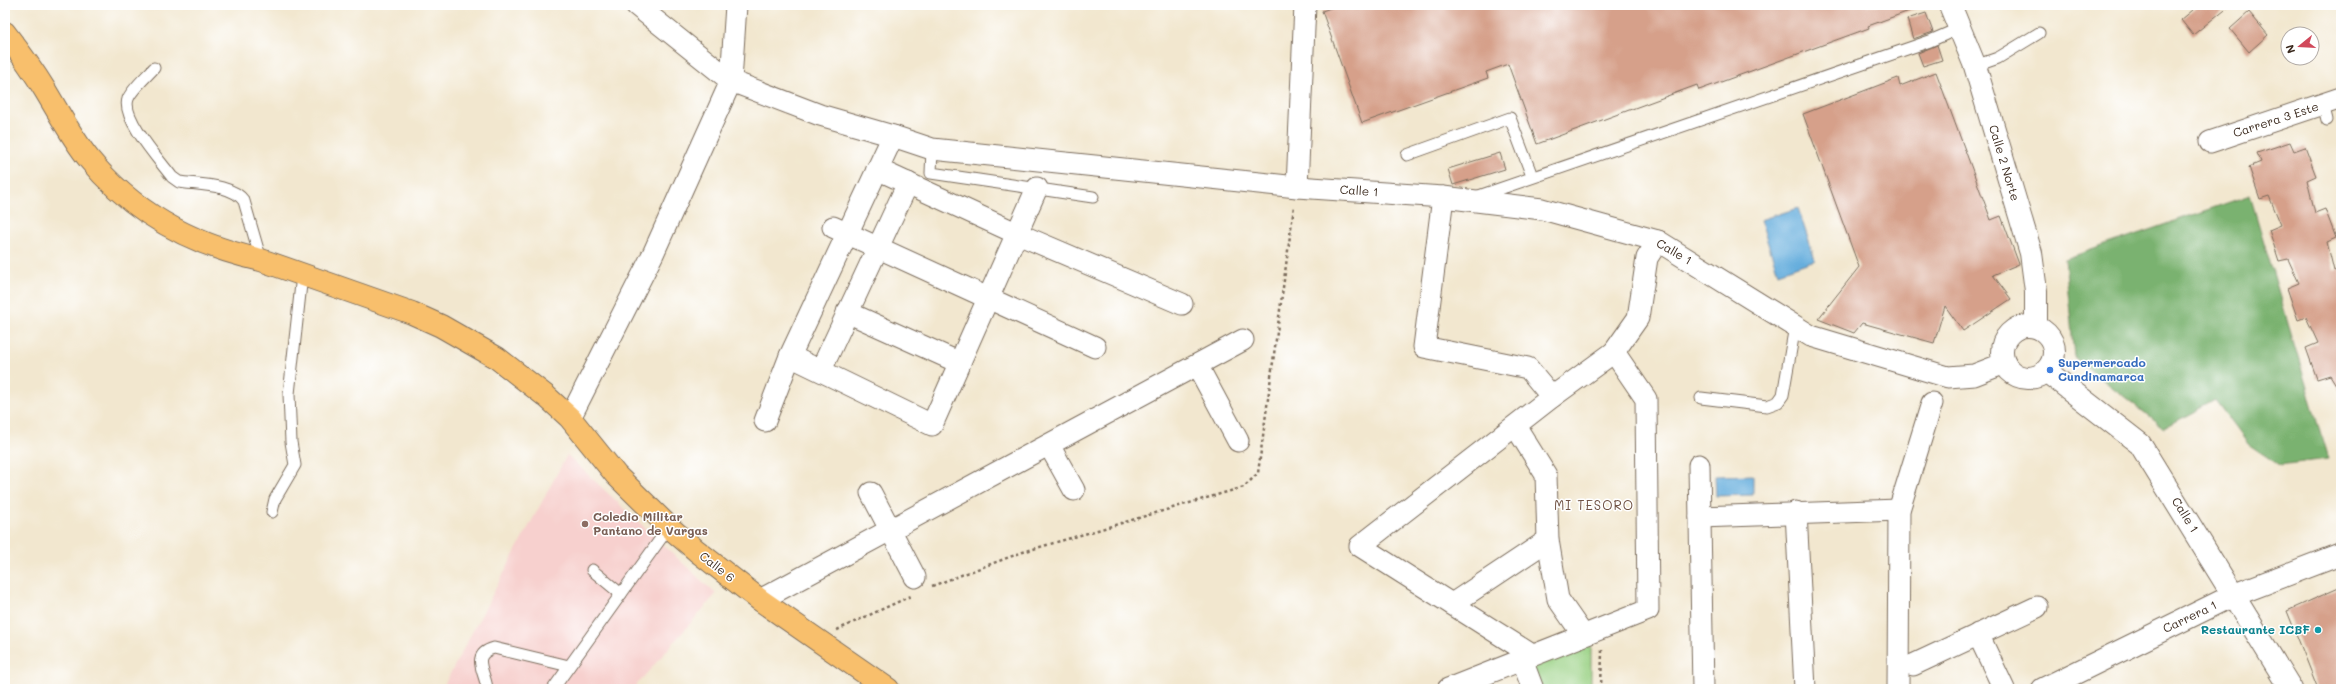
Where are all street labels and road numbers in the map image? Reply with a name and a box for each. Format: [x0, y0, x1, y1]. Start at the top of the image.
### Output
street label: Carrera 3 Este [2231, 98, 2321, 140]
street label: Calle 2 Norte [1986, 123, 2024, 203]
street label: Calle 1 [1339, 181, 1379, 199]
street label: Calle 1 [1654, 235, 1695, 268]
street label: Calle 1 [2169, 494, 2203, 535]
street label: Calle 6 [697, 547, 739, 585]
street label: Carrera 1 [2160, 596, 2219, 636]

